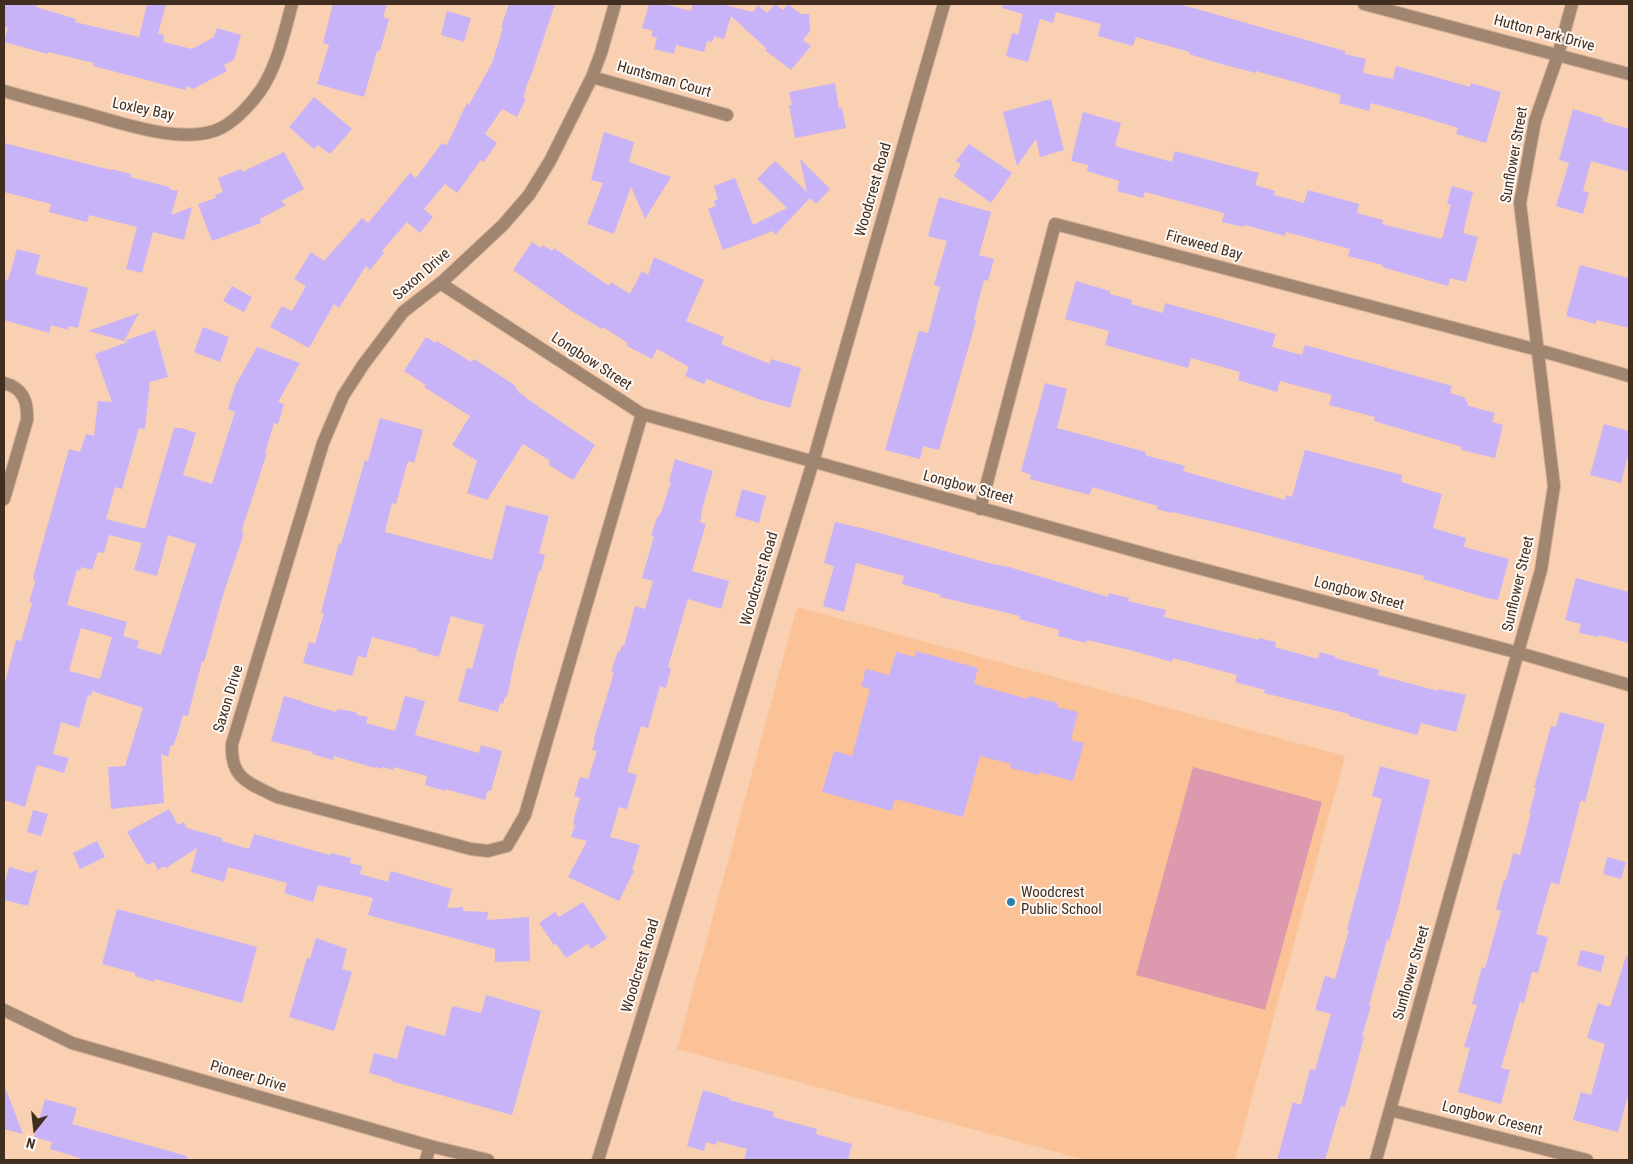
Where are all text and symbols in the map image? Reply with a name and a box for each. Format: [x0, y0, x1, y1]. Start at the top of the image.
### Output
street label: Hutton Park Drive [1492, 12, 1596, 56]
street label: Huntsman Court [615, 58, 713, 102]
street label: Loxley Bay [110, 95, 176, 125]
street label: Sunflower Street [1498, 106, 1532, 204]
street label: Woodcrest Road [852, 141, 896, 239]
street label: Fireweed Bay [1164, 227, 1244, 265]
street label: Saxon Drive [390, 245, 454, 305]
street label: Longbow Street [547, 329, 635, 395]
street label: Longbow Street [921, 467, 1015, 509]
street label: Woodcrest Road [737, 530, 783, 628]
street label: Sunflower Street [1499, 535, 1539, 633]
street label: Longbow Street [1312, 573, 1406, 615]
street label: Saxon Drive [210, 663, 248, 735]
place label: Woodcrest Public School [1021, 884, 1102, 919]
marker: Woodcrest Public School [1005, 896, 1017, 908]
street label: Woodcrest Road [618, 917, 664, 1015]
street label: Sunflower Street [1390, 924, 1434, 1022]
street label: Pioneer Drive [208, 1058, 288, 1096]
street label: Longbow Cresent [1440, 1098, 1544, 1140]
north arrow [10, 1104, 60, 1154]
text: N [25, 1135, 37, 1152]

